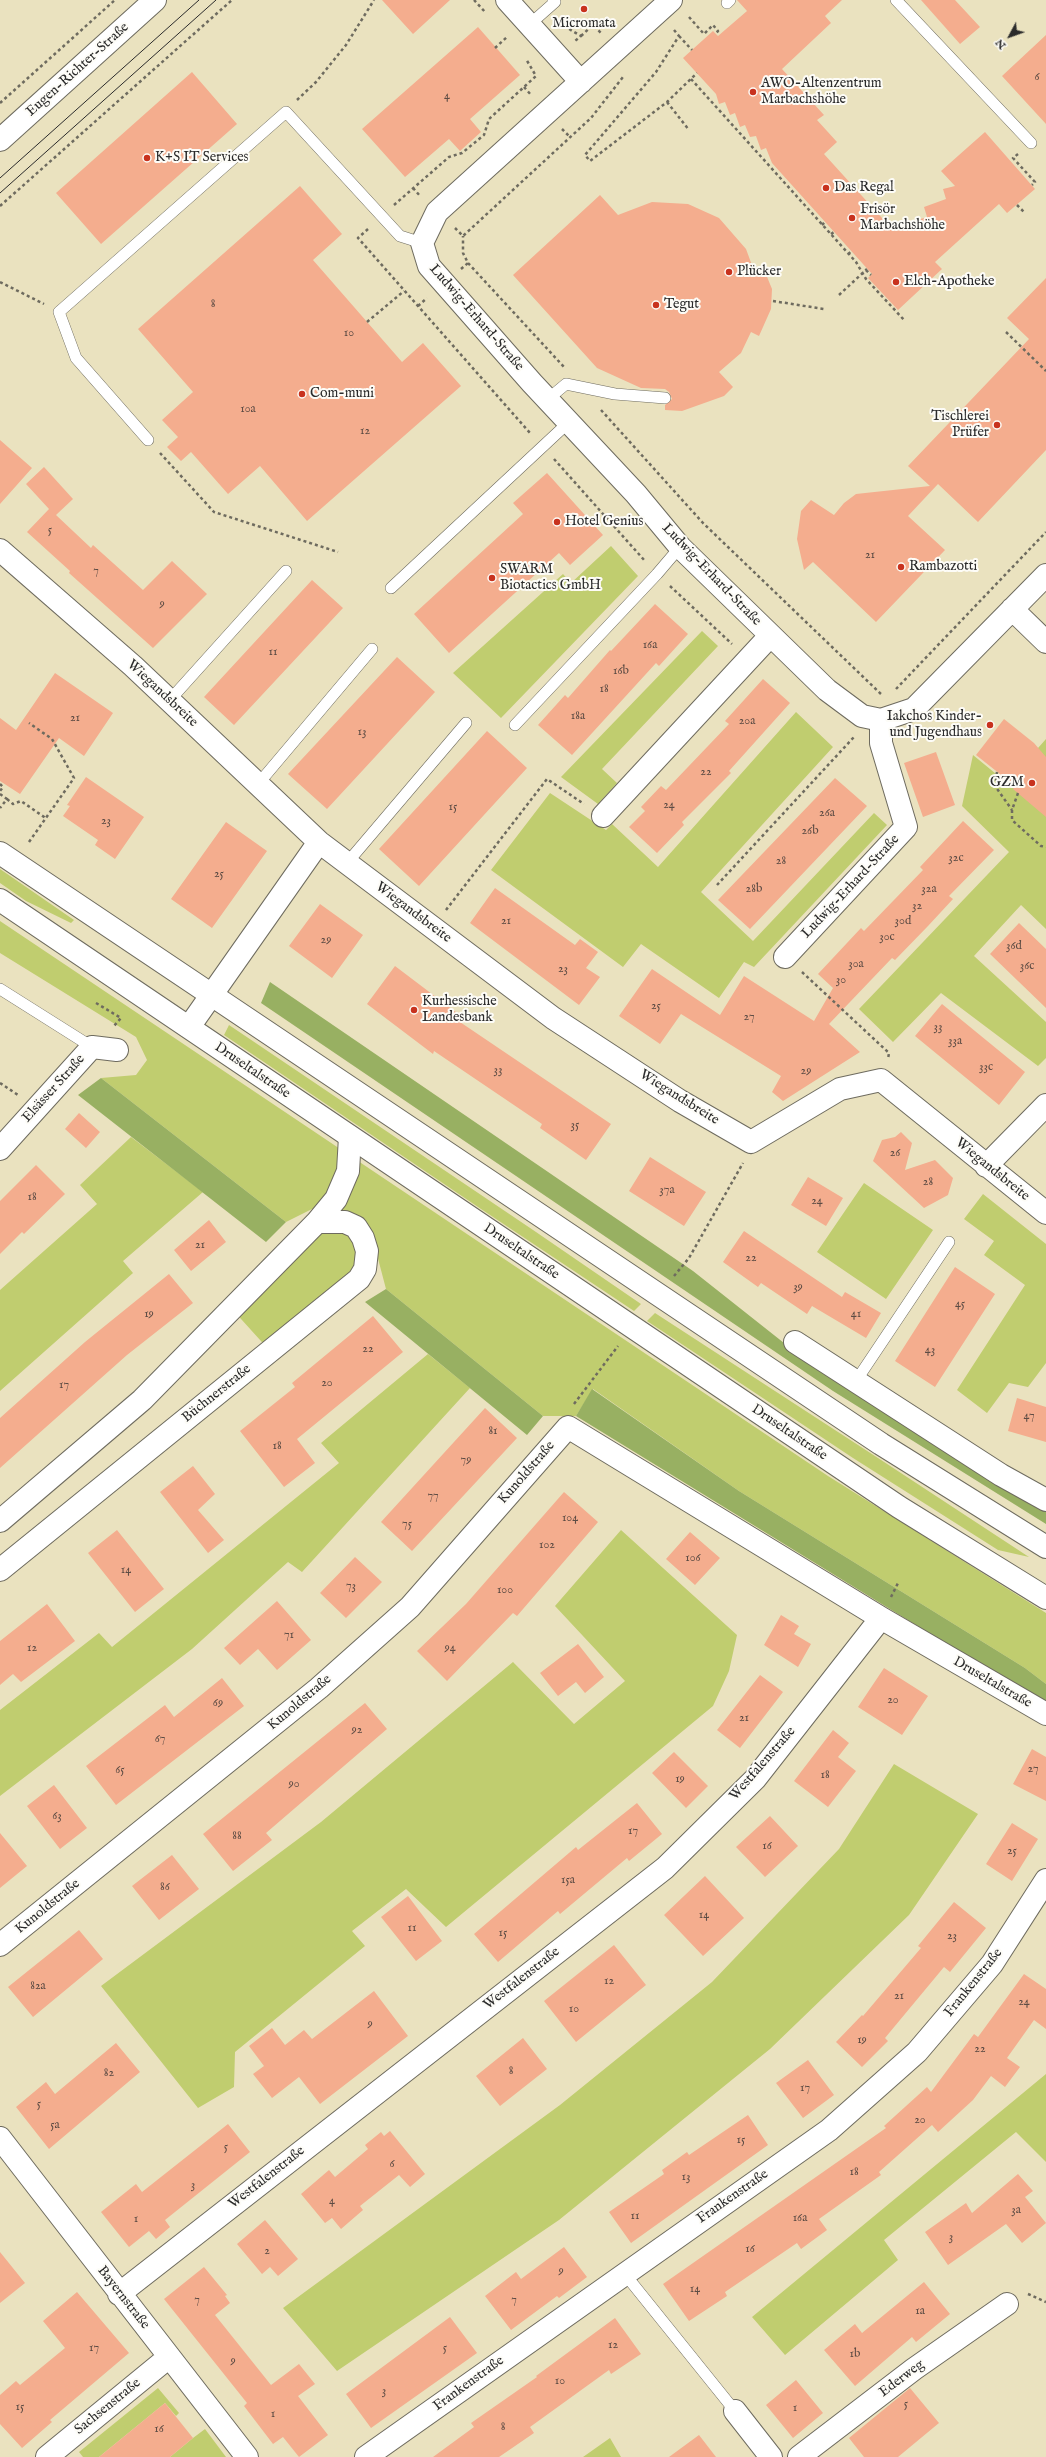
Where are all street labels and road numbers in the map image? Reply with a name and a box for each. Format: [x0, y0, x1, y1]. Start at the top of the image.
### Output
street label: Eugen-Richter-Straße [23, 19, 133, 121]
street label: Ludwig-Erhard-Straße [425, 261, 527, 375]
street label: Ludwig-Erhard-Straße [658, 520, 764, 630]
street label: Wiegandsbreite [123, 657, 201, 731]
street label: Ludwig-Erhard-Straße [799, 832, 903, 942]
street label: Wiegandsbreite [372, 879, 454, 947]
street label: Druseltalstraße [211, 1039, 293, 1103]
street label: Elsässer Straße [19, 1052, 89, 1126]
street label: Wiegandsbreite [636, 1067, 722, 1129]
street label: Wiegandsbreite [951, 1135, 1033, 1205]
street label: Druseltalstraße [480, 1220, 562, 1284]
street label: Büchnerstraße [179, 1361, 255, 1427]
street label: Druseltalstraße [748, 1401, 830, 1465]
street label: Kunoldstraße [495, 1438, 559, 1508]
street label: Druseltalstraße [950, 1654, 1034, 1712]
street label: Kunoldstraße [265, 1671, 335, 1735]
street label: Westfalenstraße [726, 1724, 800, 1804]
street label: Kunoldstraße [12, 1876, 84, 1938]
street label: Westfalenstraße [481, 1944, 563, 2014]
street label: Frankenstraße [941, 1945, 1007, 2021]
street label: Westfalenstraße [226, 2143, 308, 2213]
street label: Frankenstraße [694, 2166, 772, 2228]
street label: Bayernstraße [93, 2263, 153, 2333]
street label: Frankenstraße [430, 2353, 508, 2415]
street label: Ederweg [876, 2357, 928, 2401]
street label: Sachsenstraße [72, 2375, 144, 2439]

